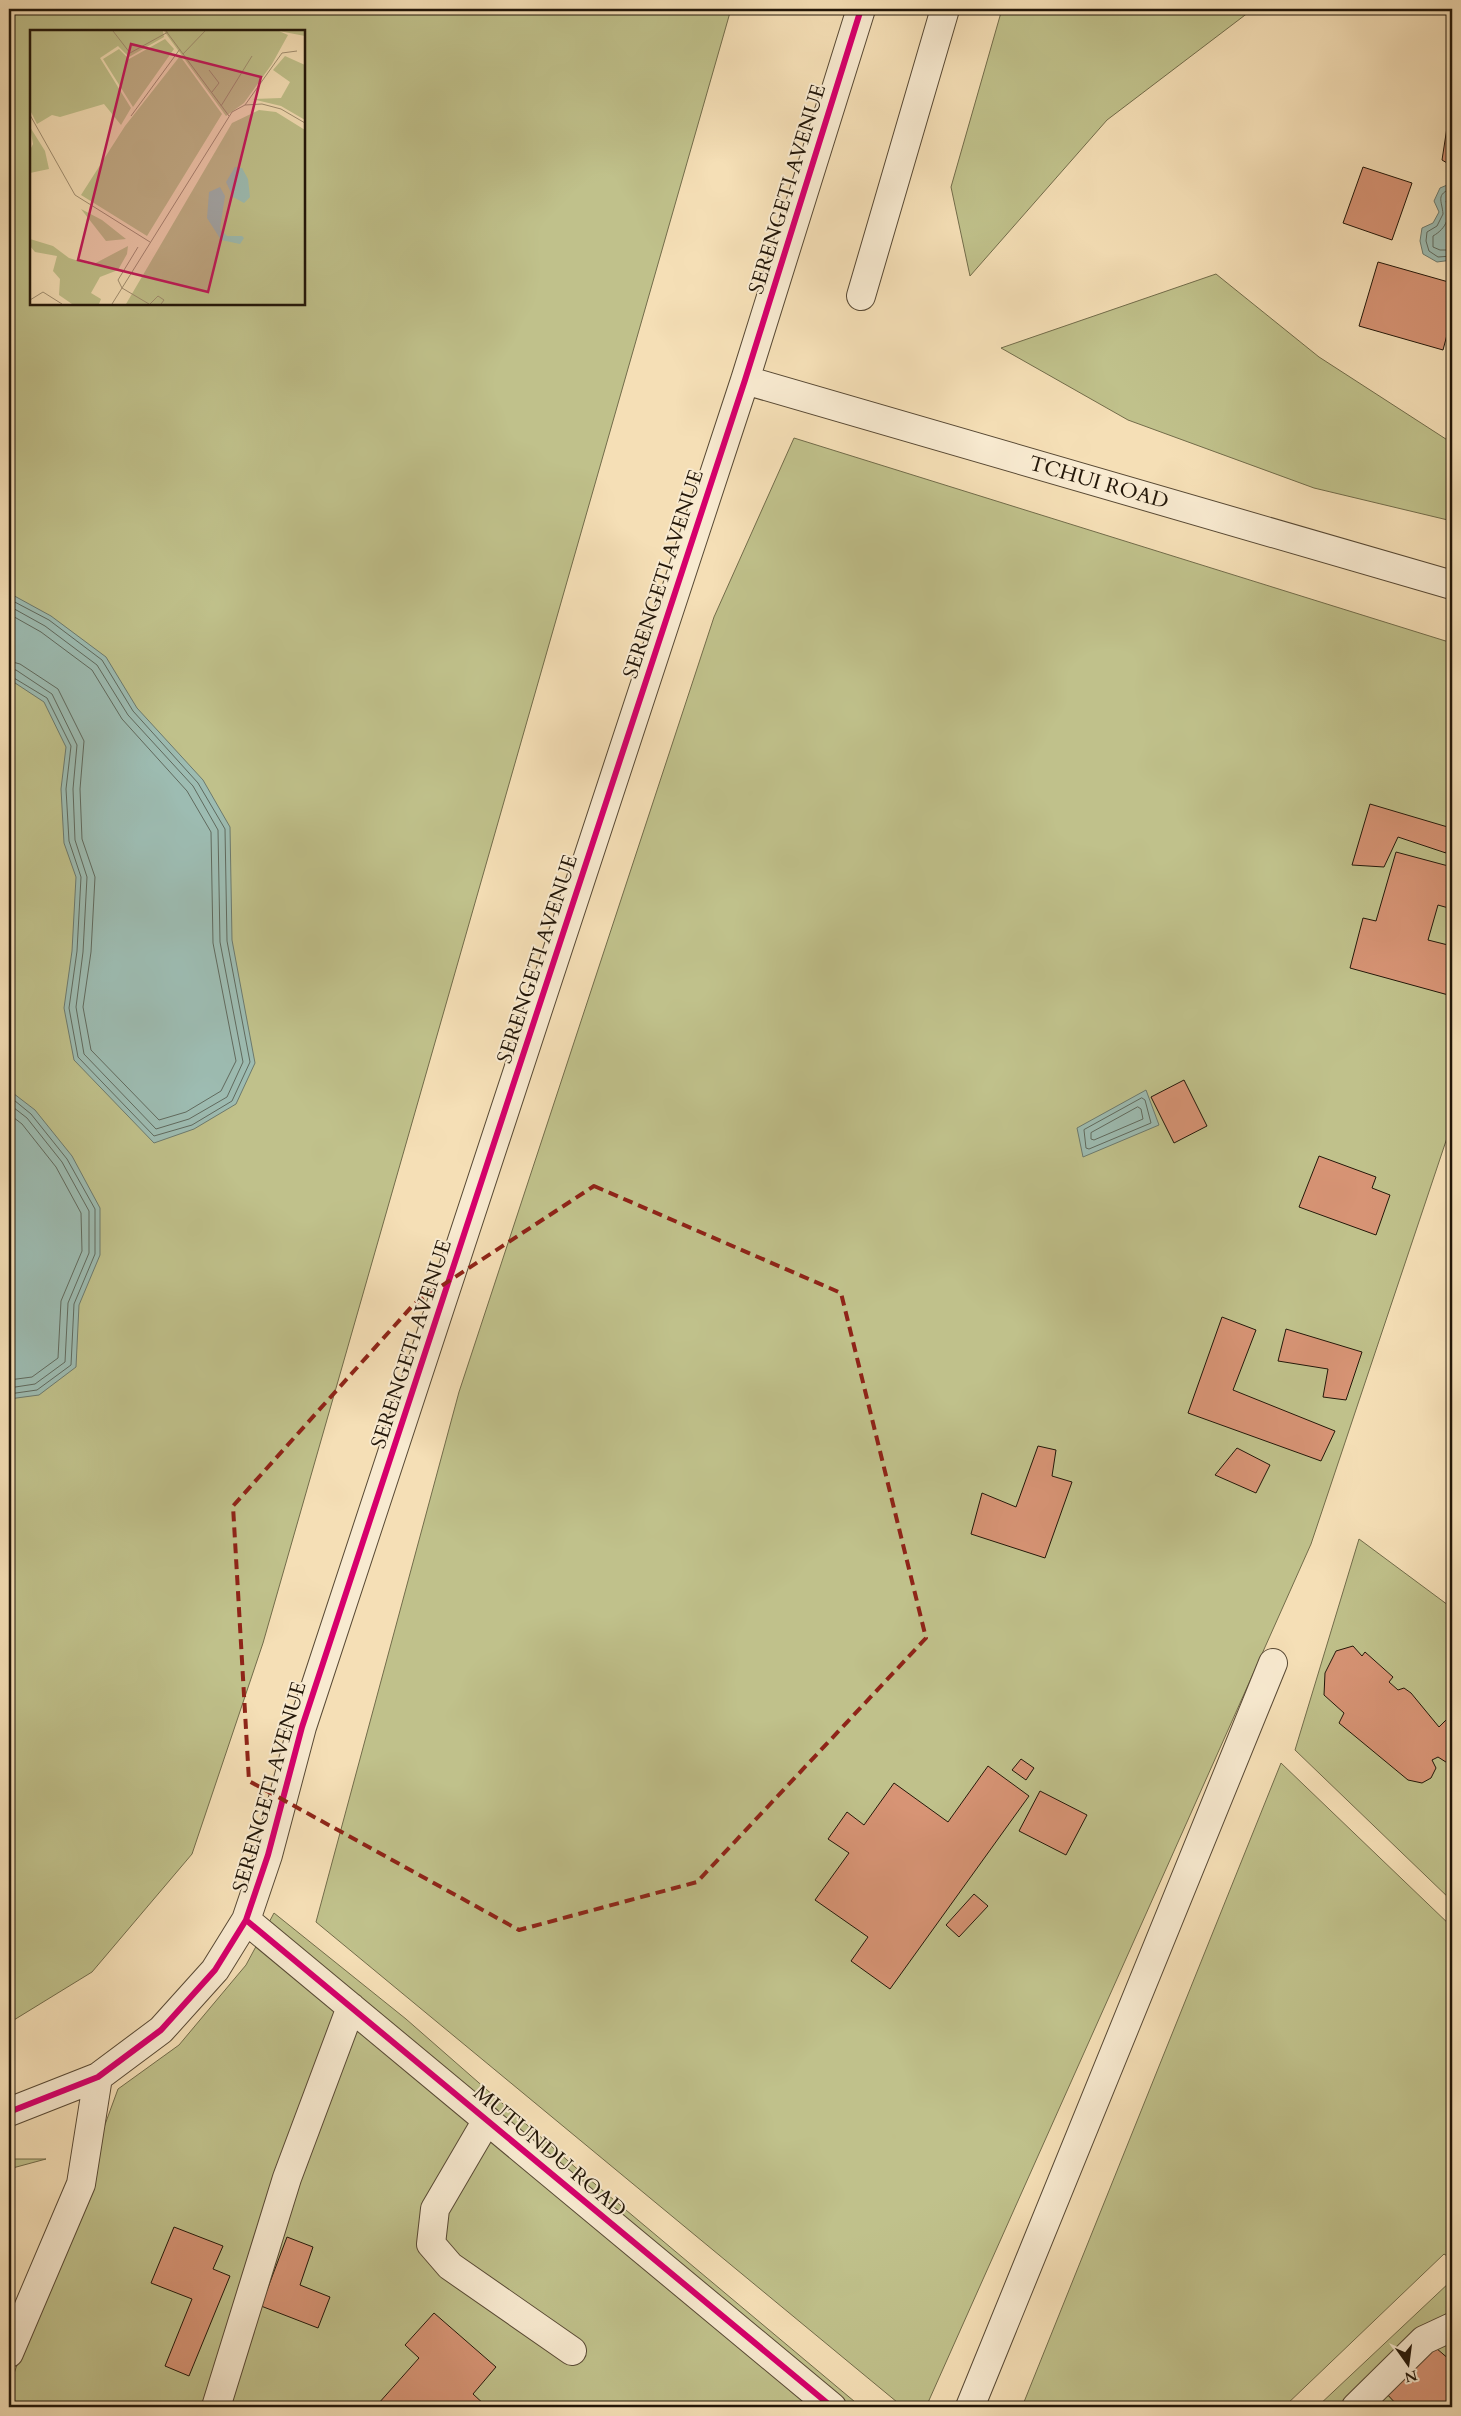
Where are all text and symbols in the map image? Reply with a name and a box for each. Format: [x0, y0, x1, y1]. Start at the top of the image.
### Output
inset map [30, 30, 305, 305]
street label: SERENGETI AVENUE [742, 81, 833, 298]
street label: TCHUI ROAD [1026, 449, 1172, 516]
street label: SERENGETI AVENUE [616, 466, 711, 682]
street label: SERENGETI AVENUE [490, 851, 585, 1067]
street label: SERENGETI AVENUE [364, 1236, 459, 1452]
street label: SERENGETI AVENUE [225, 1678, 313, 1896]
street label: MUTUNDU ROAD [467, 2079, 633, 2224]
north arrow [1384, 2338, 1434, 2388]
text: N [1403, 2365, 1419, 2387]

